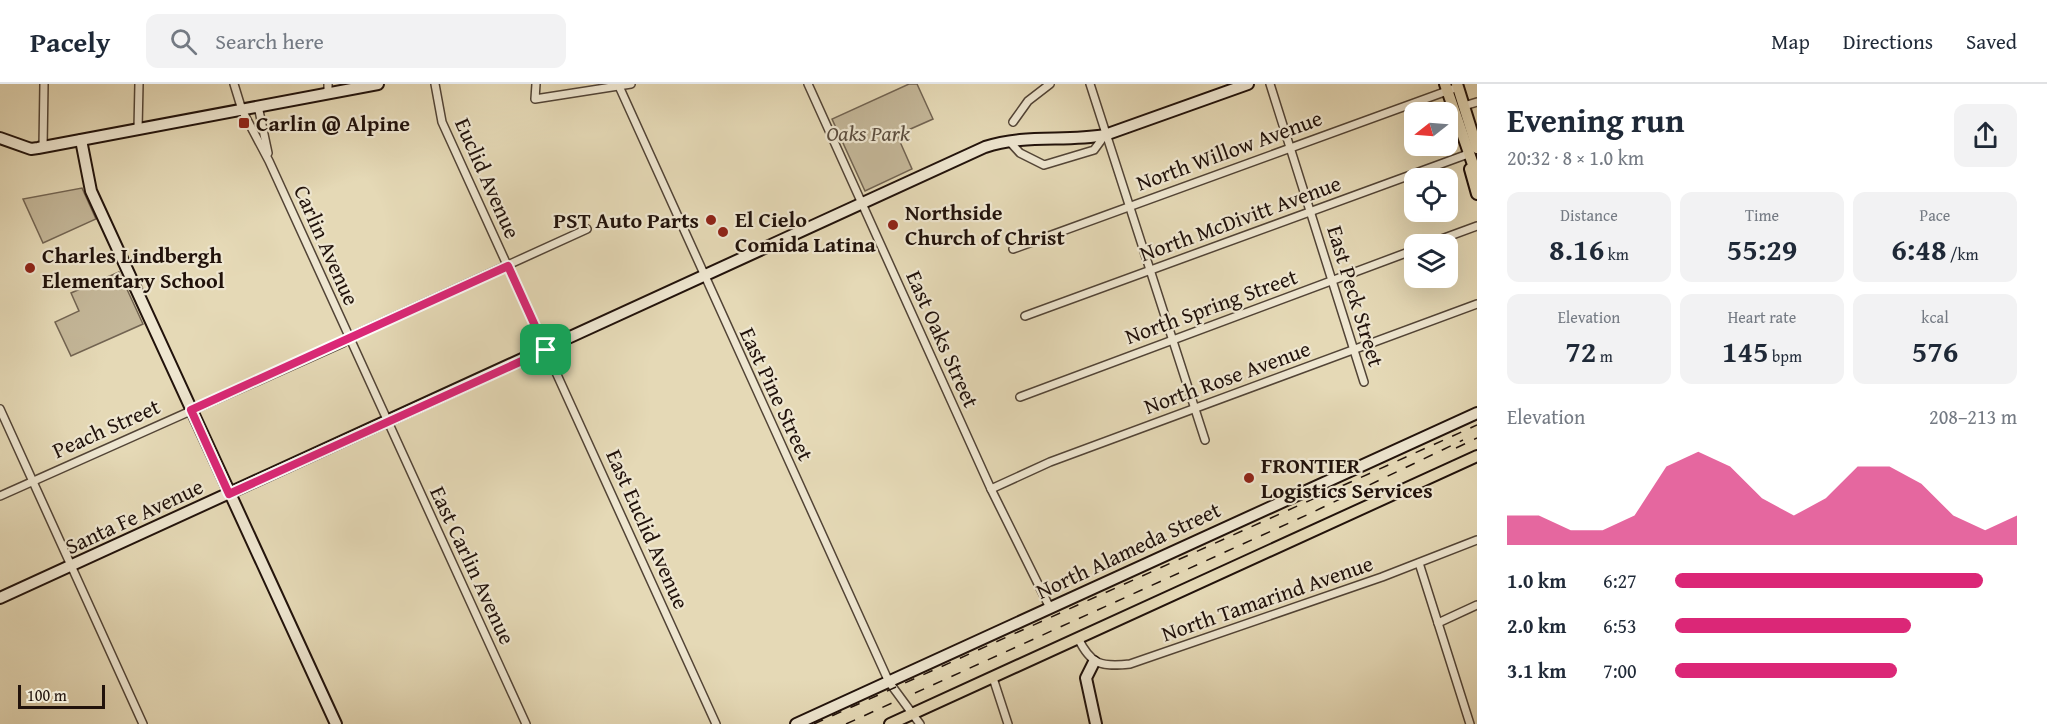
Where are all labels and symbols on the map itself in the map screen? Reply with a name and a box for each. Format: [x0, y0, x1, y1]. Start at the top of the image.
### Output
street label: North Willow Avenue [1132, 101, 1326, 199]
north arrow [1404, 102, 1458, 156]
place label: Carlin @ Alpine [256, 107, 410, 139]
street label: Euclid Avenue [447, 113, 529, 243]
marker: Carlin @ Alpine [237, 116, 251, 130]
park label: Oaks Park [826, 117, 911, 149]
street label: North McDivitt Avenue [1135, 167, 1345, 269]
street label: Carlin Avenue [286, 180, 368, 310]
place label: Northside Church of Christ [905, 196, 1066, 253]
place label: El Cielo Comida Latina [735, 203, 876, 260]
place label: PST Auto Parts [553, 204, 699, 236]
marker: PST Auto Parts [704, 213, 718, 227]
marker: Northside Church of Christ [886, 218, 900, 232]
street label: East Peck Street [1319, 221, 1393, 371]
marker: El Cielo Comida Latina [716, 225, 730, 239]
place label: Charles Lindbergh Elementary School [42, 239, 225, 296]
street label: North Spring Street [1120, 260, 1302, 352]
marker: Charles Lindbergh Elementary School [23, 261, 37, 275]
street label: East Oaks Street [898, 265, 988, 413]
street label: East Pine Street [732, 322, 822, 466]
pin [520, 324, 571, 375]
street label: North Rose Avenue [1139, 332, 1315, 422]
street label: Peach Street [47, 390, 165, 466]
street label: East Euclid Avenue [598, 444, 698, 614]
place label: FRONTIER Logistics Services [1261, 449, 1433, 506]
street label: Santa Fe Avenue [60, 470, 208, 562]
marker: FRONTIER Logistics Services [1242, 471, 1256, 485]
street label: East Carlin Avenue [422, 481, 524, 649]
street label: North Alameda Street [1030, 493, 1226, 607]
street label: North Tamarind Avenue [1157, 547, 1377, 649]
scale bar [18, 682, 105, 710]

